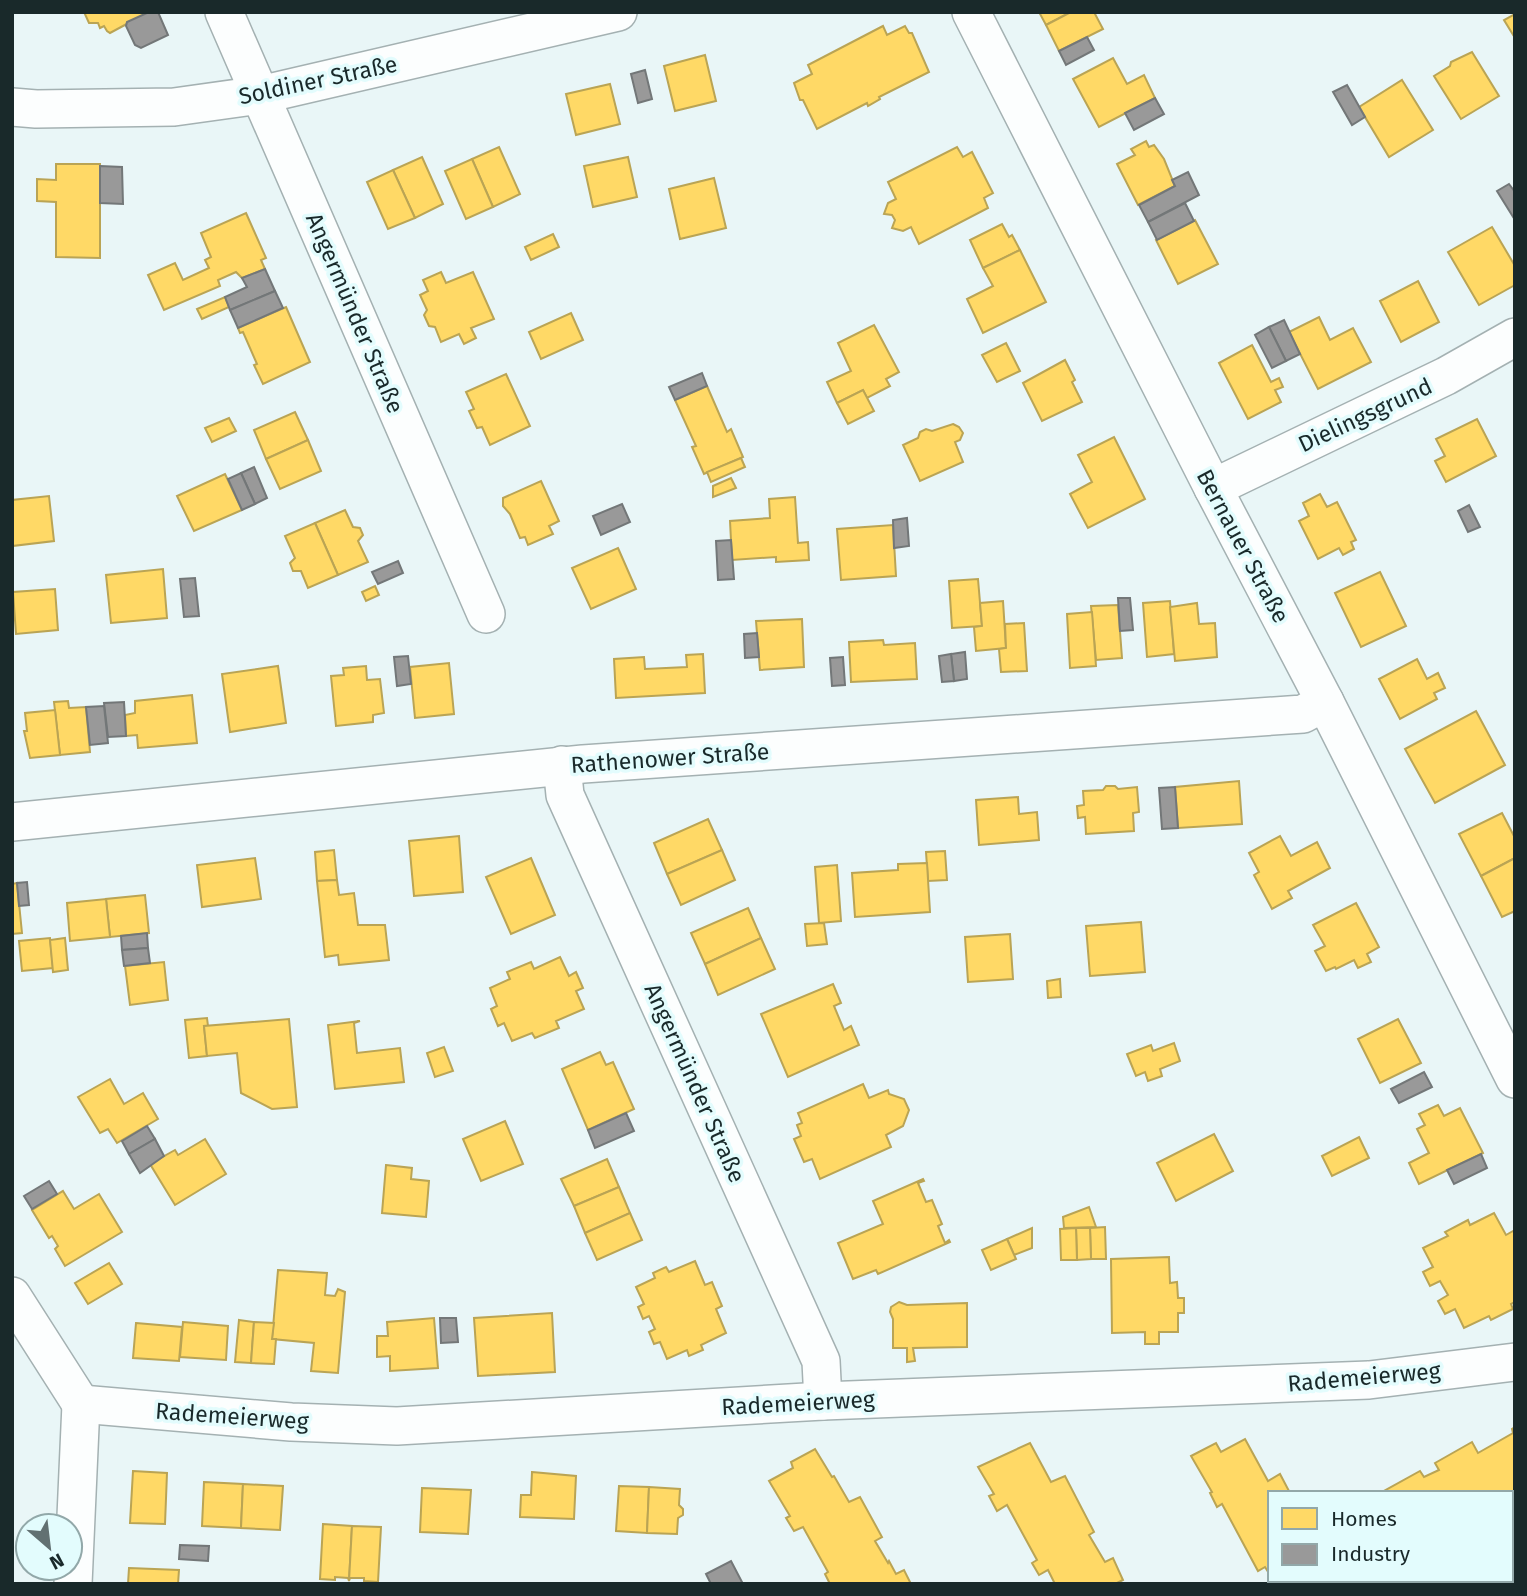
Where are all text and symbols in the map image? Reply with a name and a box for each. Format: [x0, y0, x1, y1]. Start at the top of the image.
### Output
street label: Soldiner Straße [236, 50, 400, 110]
street label: Angermünder Straße [300, 209, 410, 417]
street label: Dielingsgrund [1294, 372, 1436, 458]
street label: Bernauer Straße [1191, 464, 1295, 628]
street label: Rathenower Straße [570, 737, 770, 779]
street label: Angermünder Straße [638, 979, 752, 1187]
street label: Rademeierweg [1286, 1356, 1442, 1398]
street label: Rademeierweg [721, 1385, 875, 1421]
street label: Rademeierweg [154, 1397, 310, 1435]
legend [1268, 1491, 1513, 1582]
text: Homes [1331, 1506, 1397, 1532]
north arrow [14, 1512, 84, 1582]
text: Industry [1331, 1541, 1411, 1567]
text: N [46, 1548, 68, 1575]

